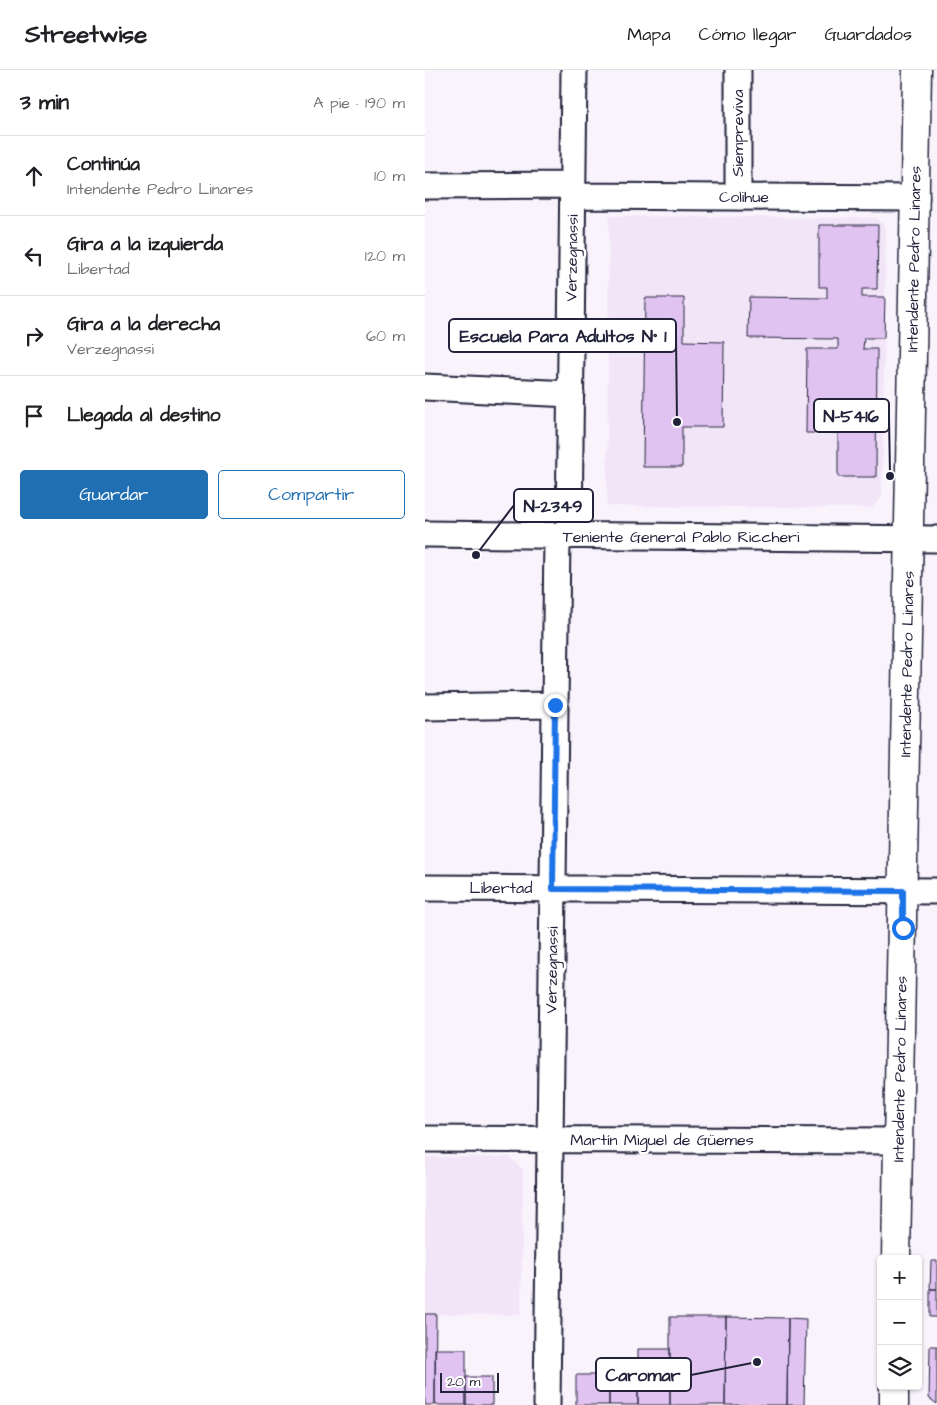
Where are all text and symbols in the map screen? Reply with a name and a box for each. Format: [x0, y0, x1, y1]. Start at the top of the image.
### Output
text: Streetwise [25, 18, 147, 52]
text: Mapa [627, 22, 671, 47]
text: Cómo llegar [699, 22, 797, 47]
text: Guardados [825, 22, 912, 47]
text: 3 min [20, 88, 69, 117]
street label: Siempreviva [727, 89, 749, 177]
text: A pie · 190 m [313, 92, 405, 114]
text: Continúa [67, 151, 140, 178]
icon: ahead [20, 162, 48, 190]
text: 10 m [374, 165, 405, 187]
street label: Intendente Pedro Linares [901, 166, 927, 352]
text: Intendente Pedro Linares [67, 178, 253, 200]
street label: Colihue [719, 186, 769, 208]
street label: Verzegnassi [560, 214, 585, 302]
text: Gira a la izquierda [67, 231, 223, 258]
icon: left [20, 242, 48, 270]
text: 120 m [365, 245, 405, 267]
text: Libertad [67, 258, 130, 280]
text: Gira a la derecha [67, 311, 220, 338]
callout: Escuela Para Adultos N° 1 [449, 319, 676, 352]
icon: right [20, 322, 48, 350]
text: Escuela Para Adultos N° 1 [459, 324, 667, 349]
text: 60 m [366, 325, 405, 347]
text: Verzegnassi [67, 338, 154, 360]
callout: N-5416 [814, 399, 889, 432]
icon: arrive [20, 402, 48, 430]
text: Llegada al destino [67, 402, 220, 429]
text: N-5416 [823, 404, 879, 429]
button: Guardar [20, 470, 208, 519]
button: Compartir [218, 470, 405, 519]
callout: N-2349 [514, 489, 593, 522]
text: N-2349 [524, 494, 582, 519]
street label: Teniente General Pablo Riccheri [563, 526, 800, 548]
street label: Intendente Pedro Linares [894, 571, 920, 757]
route end [544, 694, 567, 717]
street label: Libertad [470, 877, 532, 899]
route start [892, 917, 915, 940]
street label: Verzegnassi [540, 926, 565, 1014]
street label: Intendente Pedro Linares [887, 976, 913, 1162]
street label: Martín Miguel de Güemes [570, 1129, 754, 1152]
map controls [877, 1255, 922, 1390]
button: + [877, 1255, 922, 1300]
button: − [877, 1300, 922, 1345]
button: layers [877, 1345, 922, 1390]
callout: Caromar [596, 1358, 691, 1391]
text: Caromar [605, 1363, 681, 1388]
scale bar [440, 1370, 499, 1393]
text: 20 m [447, 1372, 480, 1392]

